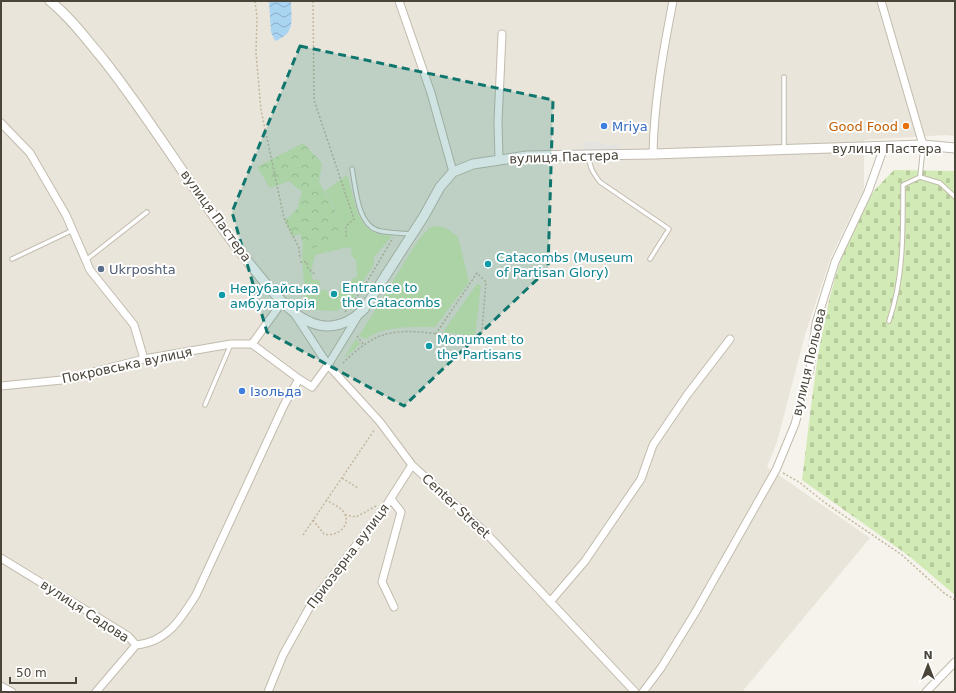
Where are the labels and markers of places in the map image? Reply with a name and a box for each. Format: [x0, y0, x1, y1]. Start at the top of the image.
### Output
place label: Mriya [612, 119, 648, 134]
place label: Good Food [828, 119, 898, 134]
marker: Mriya [599, 121, 609, 131]
marker: Good Food [901, 121, 911, 131]
place label: Catacombs (Museum of Partisan Glory) [496, 250, 633, 280]
marker: Catacombs (Museum of Partisan Glory) [483, 259, 493, 269]
place label: Ukrposhta [109, 262, 176, 277]
marker: Ukrposhta [96, 264, 106, 274]
place label: Entrance to the Catacombs [342, 280, 441, 310]
place label: Нерубайська амбулаторія [230, 281, 319, 311]
marker: Entrance to the Catacombs [329, 289, 339, 299]
marker: Нерубайська амбулаторія [217, 290, 227, 300]
place label: Monument to the Partisans [437, 332, 524, 362]
marker: Monument to the Partisans [424, 341, 434, 351]
place label: Ізольда [250, 384, 302, 399]
marker: Ізольда [237, 386, 247, 396]

